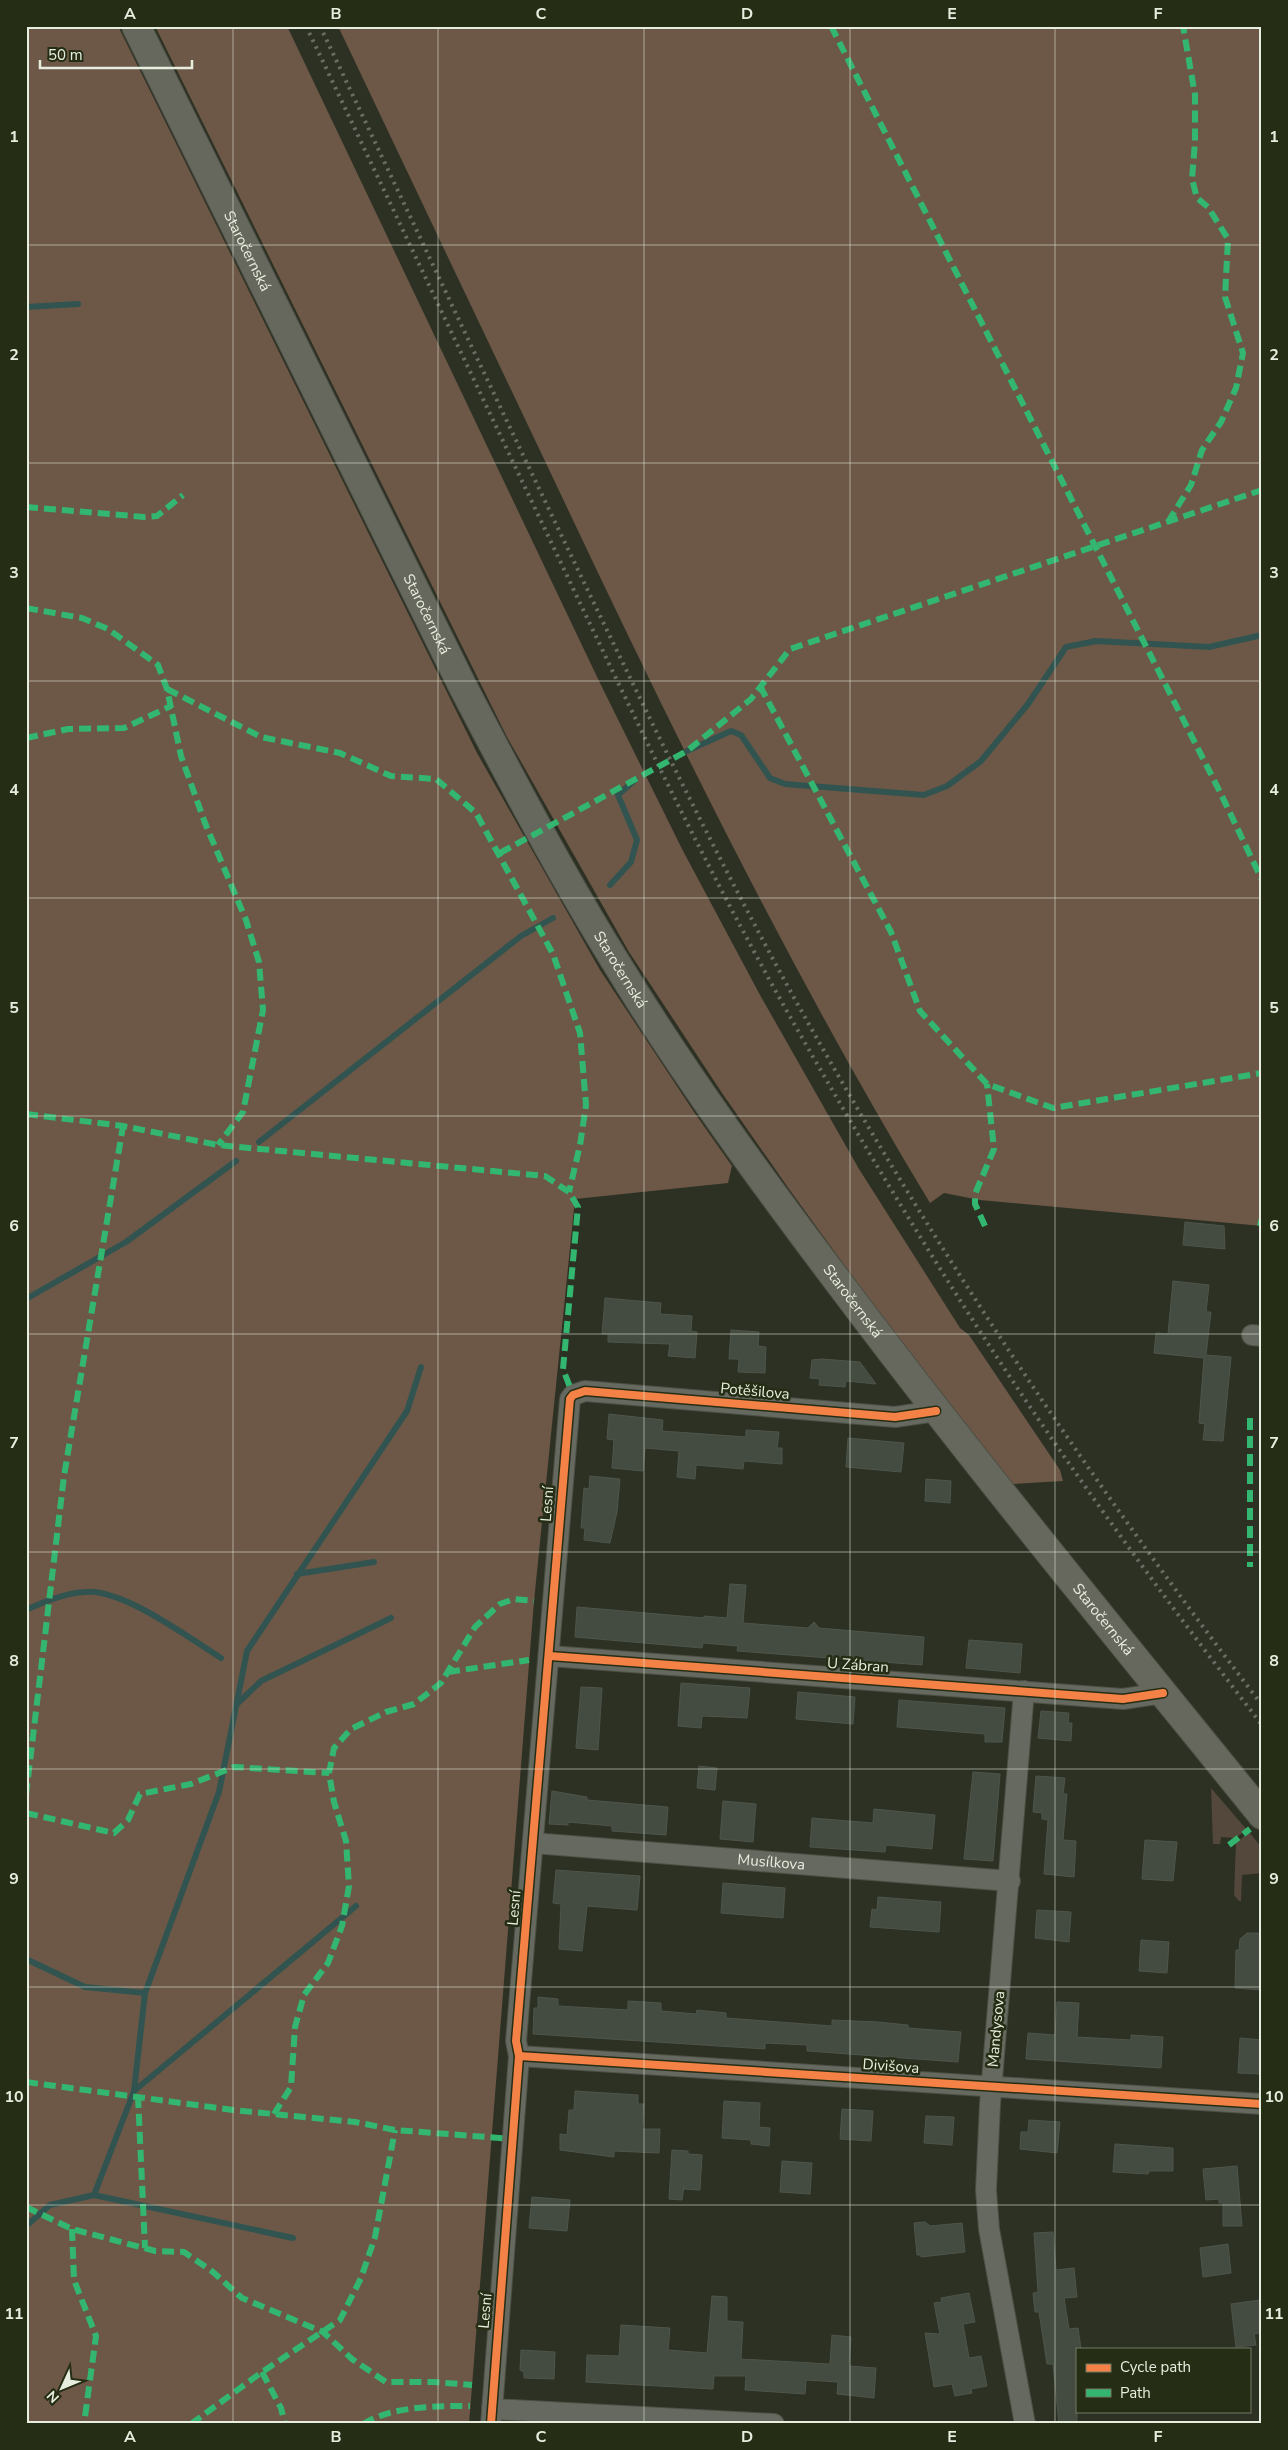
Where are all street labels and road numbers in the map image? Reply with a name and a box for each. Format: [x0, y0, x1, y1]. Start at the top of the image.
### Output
street label: Staročernská [219, 207, 276, 295]
street label: Staročernská [399, 570, 455, 658]
street label: Staročernská [589, 927, 652, 1012]
street label: Staročernská [819, 1260, 887, 1342]
street label: Potěšilova [720, 1378, 790, 1404]
street label: Lesní [536, 1484, 558, 1522]
street label: Staročernská [1068, 1579, 1139, 1660]
street label: U Zábran [826, 1653, 890, 1677]
street label: Musílkova [737, 1849, 806, 1875]
street label: Lesní [503, 1888, 526, 1926]
street label: Mandysova [983, 1990, 1009, 2068]
street label: Divišova [862, 2054, 920, 2078]
street label: Lesní [474, 2291, 497, 2329]

